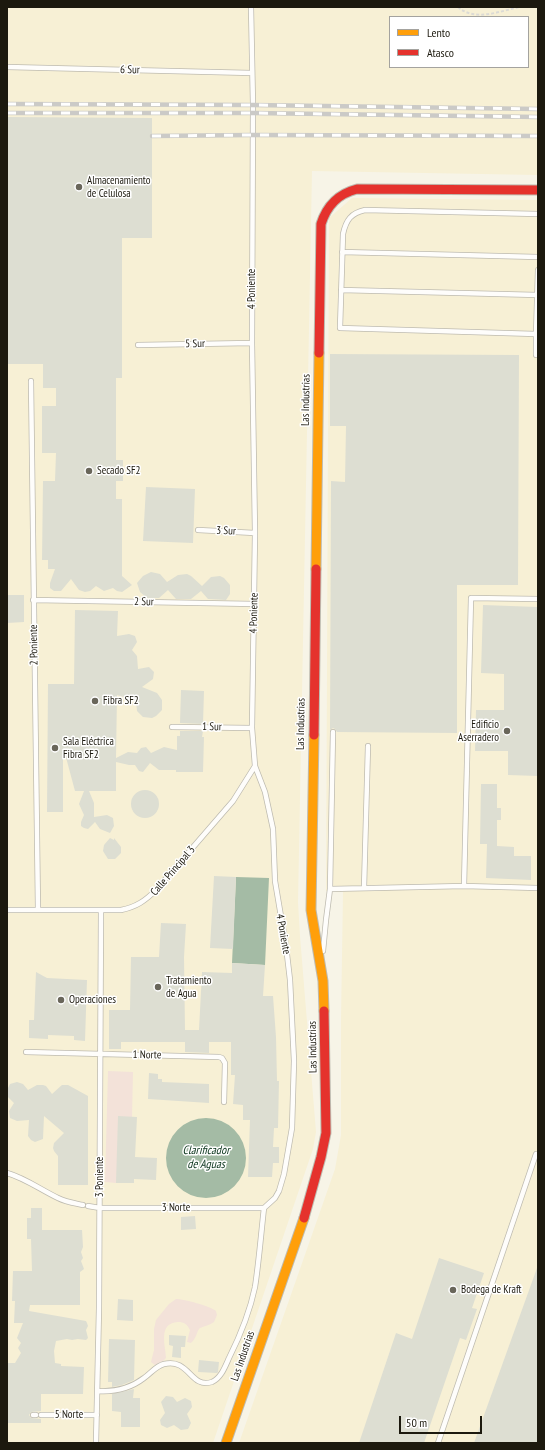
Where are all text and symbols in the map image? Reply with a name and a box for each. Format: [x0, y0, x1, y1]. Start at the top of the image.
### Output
legend [389, 16, 529, 68]
text: Lento [427, 25, 450, 40]
text: Atasco [427, 45, 454, 60]
street label: 6 Sur [120, 63, 140, 77]
place label: Almacenamiento de Celulosa [87, 174, 150, 200]
marker: Almacenamiento de Celulosa [74, 182, 84, 192]
street label: 4 Poniente [245, 269, 259, 309]
street label: 5 Sur [185, 337, 205, 351]
street label: Las Industrias [299, 374, 313, 426]
place label: Secado SF2 [97, 464, 141, 478]
marker: Secado SF2 [84, 466, 94, 476]
street label: 3 Sur [216, 524, 236, 538]
street label: 4 Poniente [247, 593, 261, 633]
street label: 2 Sur [134, 595, 154, 609]
street label: 2 Poniente [27, 625, 41, 665]
place label: Fibra SF2 [103, 694, 139, 708]
marker: Fibra SF2 [90, 696, 100, 706]
street label: Las Industrias [294, 698, 308, 750]
place label: Edificio Aserradero [458, 718, 499, 744]
street label: 1 Sur [202, 720, 222, 734]
marker: Edificio Aserradero [502, 726, 512, 736]
place label: Sala Eléctrica Fibra SF2 [63, 735, 114, 761]
marker: Sala Eléctrica Fibra SF2 [50, 743, 60, 753]
street label: Calle Principal 3 [148, 843, 198, 899]
street label: 4 Poniente [273, 913, 293, 955]
place label: Tratamiento de Agua [166, 974, 211, 1000]
marker: Tratamiento de Agua [153, 982, 163, 992]
place label: Operaciones [69, 993, 116, 1007]
marker: Operaciones [56, 995, 66, 1005]
street label: Las Industrias [306, 1021, 320, 1073]
street label: 1 Norte [133, 1048, 161, 1062]
water label: Clarificador de Aguas [183, 1144, 229, 1172]
street label: 3 Poniente [93, 1157, 107, 1197]
street label: 3 Norte [162, 1201, 190, 1215]
place label: Bodega de Kraft [461, 1283, 522, 1297]
marker: Bodega de Kraft [448, 1285, 458, 1295]
street label: Las Industrias [228, 1329, 258, 1383]
street label: 5 Norte [55, 1408, 83, 1422]
scale bar [401, 1408, 484, 1434]
text: 50 m [406, 1415, 427, 1430]

